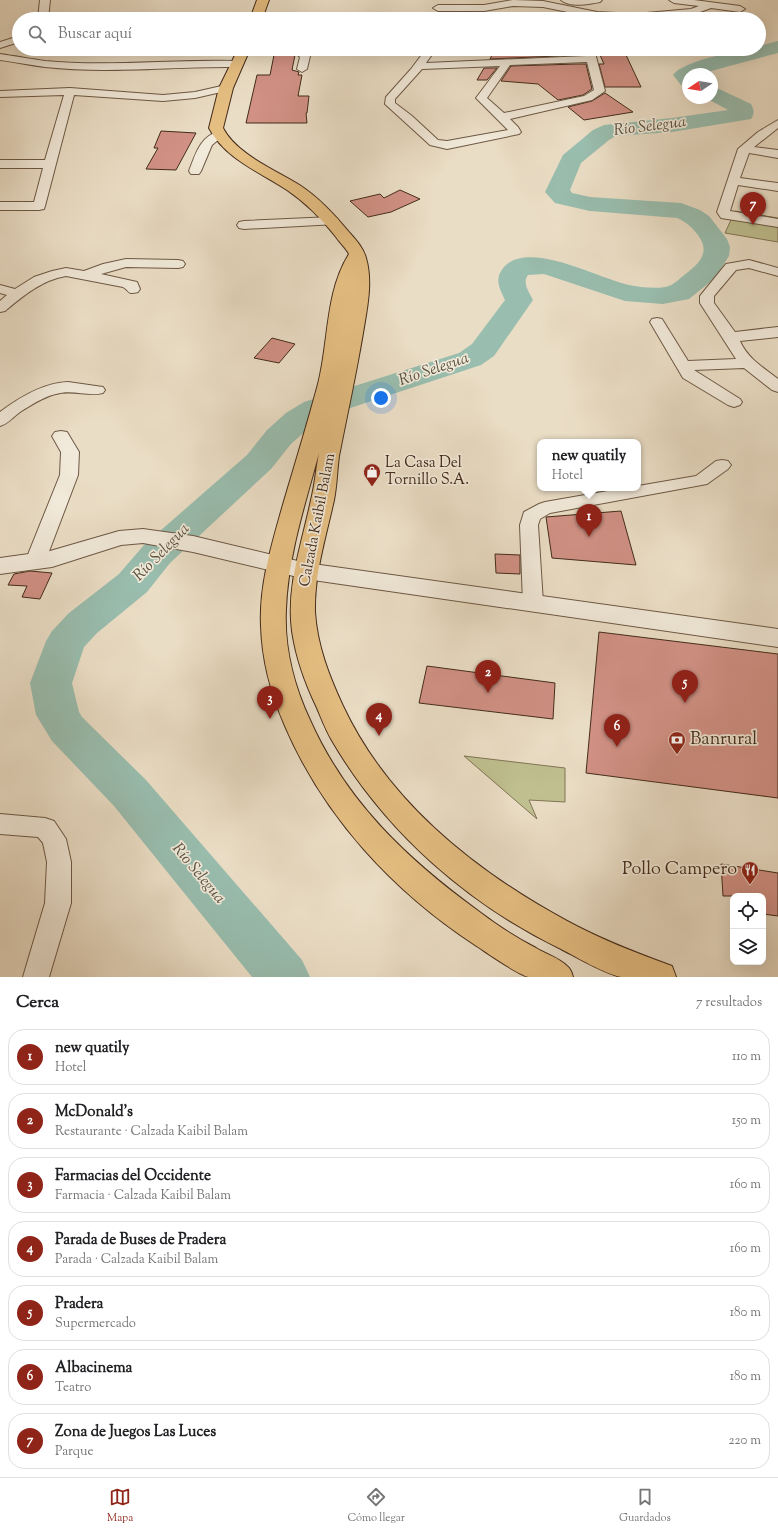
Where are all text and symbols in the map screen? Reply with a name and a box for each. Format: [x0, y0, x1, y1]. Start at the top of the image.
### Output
search box [12, 12, 766, 56]
icon: search [26, 23, 48, 45]
text: Buscar aquí [58, 24, 132, 45]
north arrow [682, 68, 718, 104]
water label: Río Selegua [612, 111, 688, 143]
pin: 7 [740, 192, 766, 225]
water label: Río Selegua [396, 347, 472, 393]
your location [371, 388, 391, 408]
popup [537, 439, 641, 491]
text: new quatily [552, 446, 626, 467]
street label: Calzada Kaibil Balam [295, 451, 341, 589]
place label: La Casa Del Tornillo S.A. [385, 453, 469, 491]
shop icon: La Casa Del Tornillo S.A. [362, 462, 382, 487]
text: Hotel [552, 467, 583, 485]
pin: 1 [576, 504, 602, 537]
water label: Río Selegua [128, 519, 196, 587]
pin: 2 [475, 660, 501, 693]
pin: 5 [672, 670, 698, 703]
pin: 3 [257, 686, 283, 719]
pin: 4 [366, 703, 392, 736]
pin: 6 [604, 714, 630, 747]
place label: Banrural [690, 727, 757, 753]
bank icon: Banrural [667, 730, 687, 755]
water label: Río Selegua [166, 839, 230, 909]
place label: Pollo Campero [622, 857, 737, 883]
restaurant icon: Pollo Campero [740, 860, 760, 885]
map controls [730, 893, 766, 965]
button: locate [730, 893, 766, 929]
button: layers [730, 929, 766, 965]
text: Cerca [16, 991, 59, 1015]
text: 7 resultados [696, 994, 762, 1012]
text: new quatily [55, 1038, 129, 1059]
text: 1 [28, 1048, 32, 1066]
text: 110 m [732, 1048, 761, 1066]
text: Hotel [55, 1059, 86, 1077]
text: McDonald's [55, 1102, 133, 1123]
text: 2 [27, 1112, 33, 1130]
text: 150 m [732, 1112, 761, 1130]
text: Restaurante · Calzada Kaibil Balam [55, 1123, 248, 1141]
text: Farmacias del Occidente [55, 1166, 211, 1187]
text: 3 [27, 1176, 33, 1194]
text: 160 m [730, 1176, 761, 1194]
text: Farmacia · Calzada Kaibil Balam [55, 1187, 231, 1205]
text: Parada de Buses de Pradera [55, 1230, 226, 1251]
text: 4 [27, 1240, 33, 1258]
text: 160 m [730, 1240, 761, 1258]
text: Parada · Calzada Kaibil Balam [55, 1251, 218, 1269]
text: Pradera [55, 1294, 103, 1315]
text: 5 [28, 1304, 32, 1322]
text: 180 m [730, 1304, 761, 1322]
text: Supermercado [55, 1315, 136, 1333]
text: Albacinema [55, 1358, 132, 1379]
text: 6 [27, 1368, 33, 1386]
text: 180 m [730, 1368, 761, 1386]
text: Teatro [55, 1379, 91, 1397]
text: Zona de Juegos Las Luces [55, 1422, 216, 1443]
text: 7 [27, 1432, 33, 1450]
text: 220 m [728, 1432, 761, 1450]
text: Parque [55, 1443, 94, 1461]
tab: Mapa [107, 1486, 133, 1526]
tab: Cómo llegar [347, 1486, 405, 1526]
tab: Guardados [619, 1486, 671, 1526]

